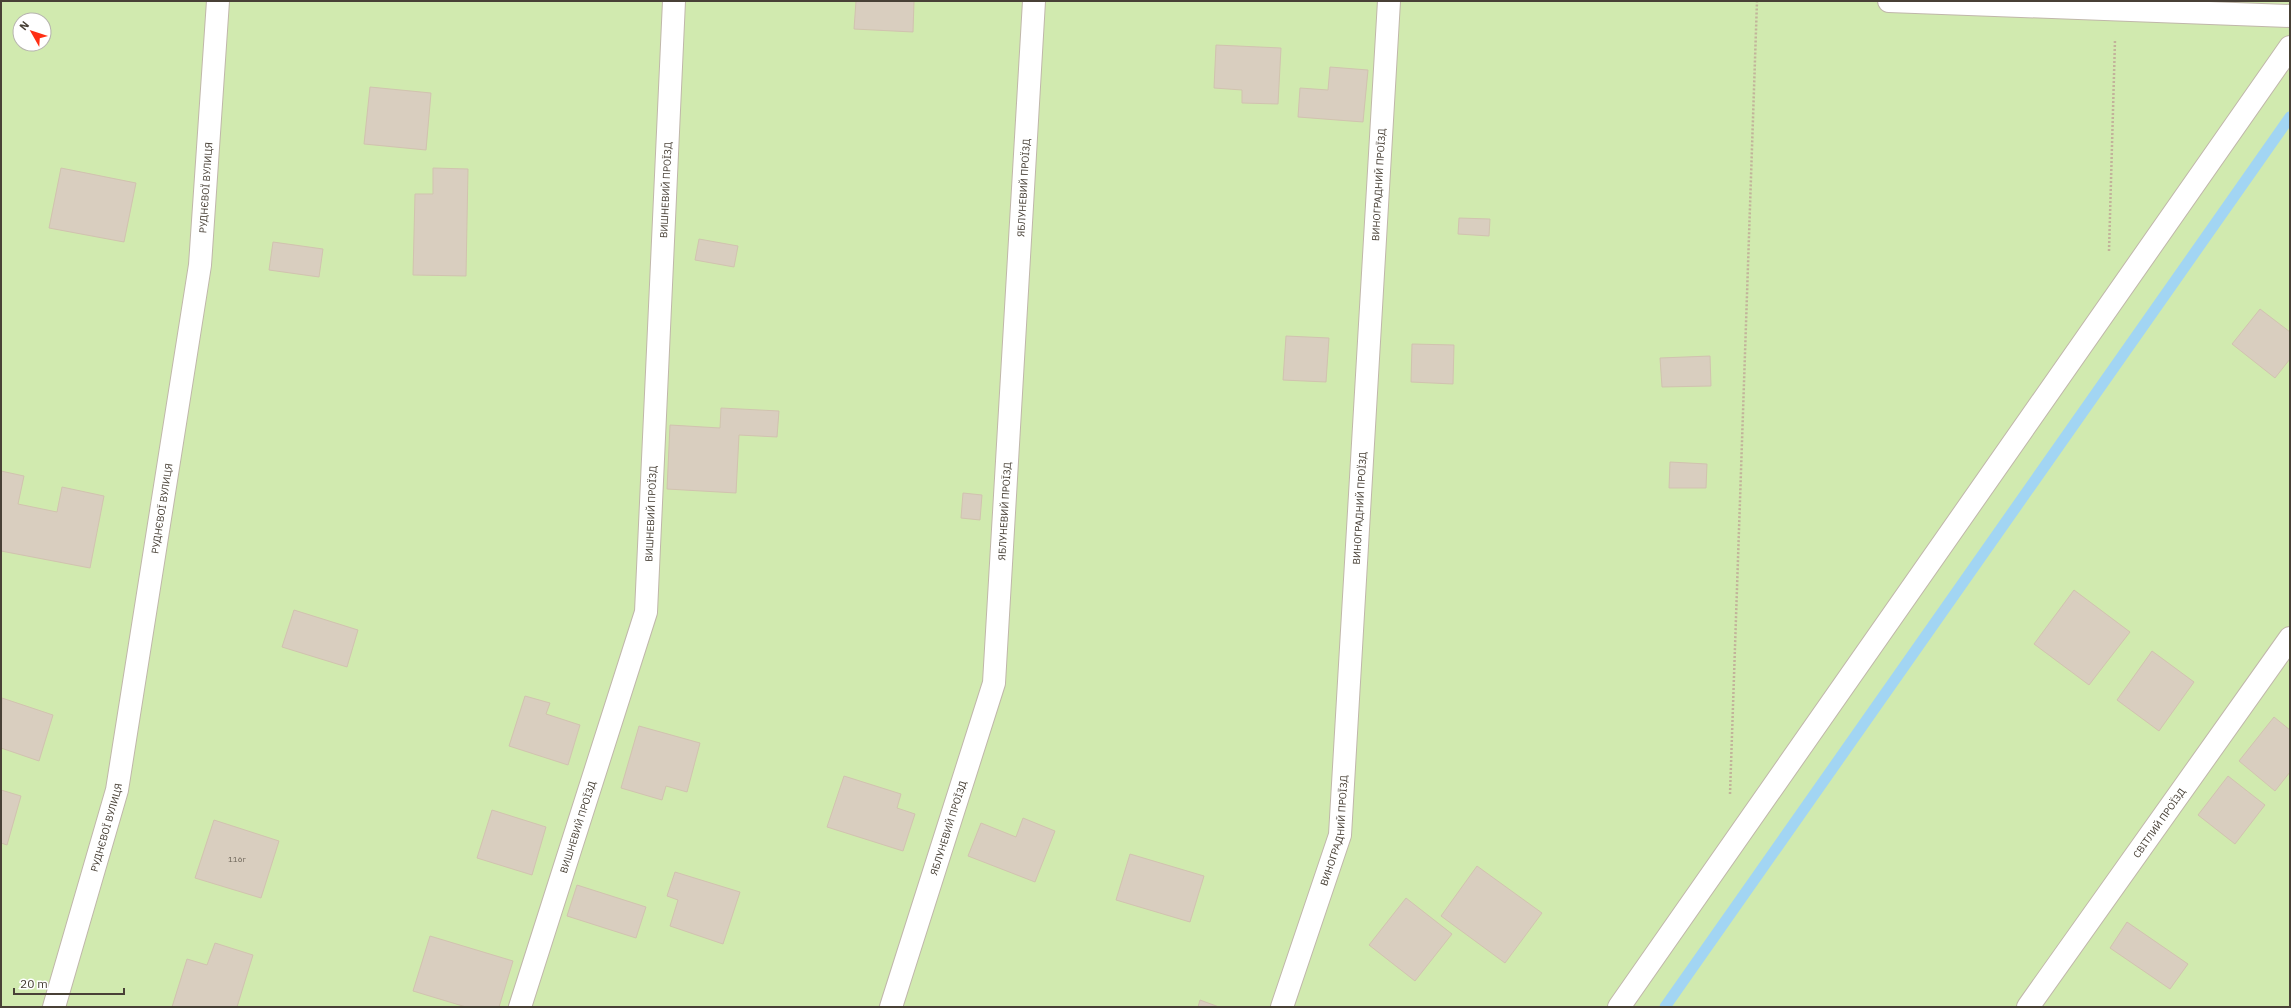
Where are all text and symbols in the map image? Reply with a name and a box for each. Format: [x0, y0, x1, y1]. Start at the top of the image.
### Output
north arrow [12, 12, 52, 52]
text: N [16, 18, 32, 33]
street label: ВИНОГРАДНИЙ ПРОЇЗД [1369, 128, 1389, 241]
street label: ЯБЛУНЕВИЙ ПРОЇЗД [1014, 138, 1033, 237]
street label: РУДНЄВОЇ ВУЛИЦЯ [196, 142, 215, 234]
street label: ВИШНЕВИЙ ПРОЇЗД [657, 142, 675, 238]
street label: ВИНОГРАДНИЙ ПРОЇЗД [1350, 451, 1370, 565]
street label: РУДНЄВОЇ ВУЛИЦЯ [148, 462, 176, 555]
street label: ЯБЛУНЕВИЙ ПРОЇЗД [995, 462, 1014, 561]
street label: ВИШНЕВИЙ ПРОЇЗД [642, 465, 660, 562]
street label: ВИНОГРАДНИЙ ПРОЇЗД [1317, 775, 1351, 887]
street label: ВИШНЕВИЙ ПРОЇЗД [557, 779, 599, 875]
street label: ЯБЛУНЕВИЙ ПРОЇЗД [927, 779, 970, 877]
street label: РУДНЄВОЇ ВУЛИЦЯ [88, 782, 125, 873]
street label: СВІТЛИЙ ПРОЇЗД [2130, 786, 2188, 860]
house number: 116г [228, 854, 246, 864]
scale bar [14, 970, 124, 996]
text: 20 m [20, 976, 48, 991]

